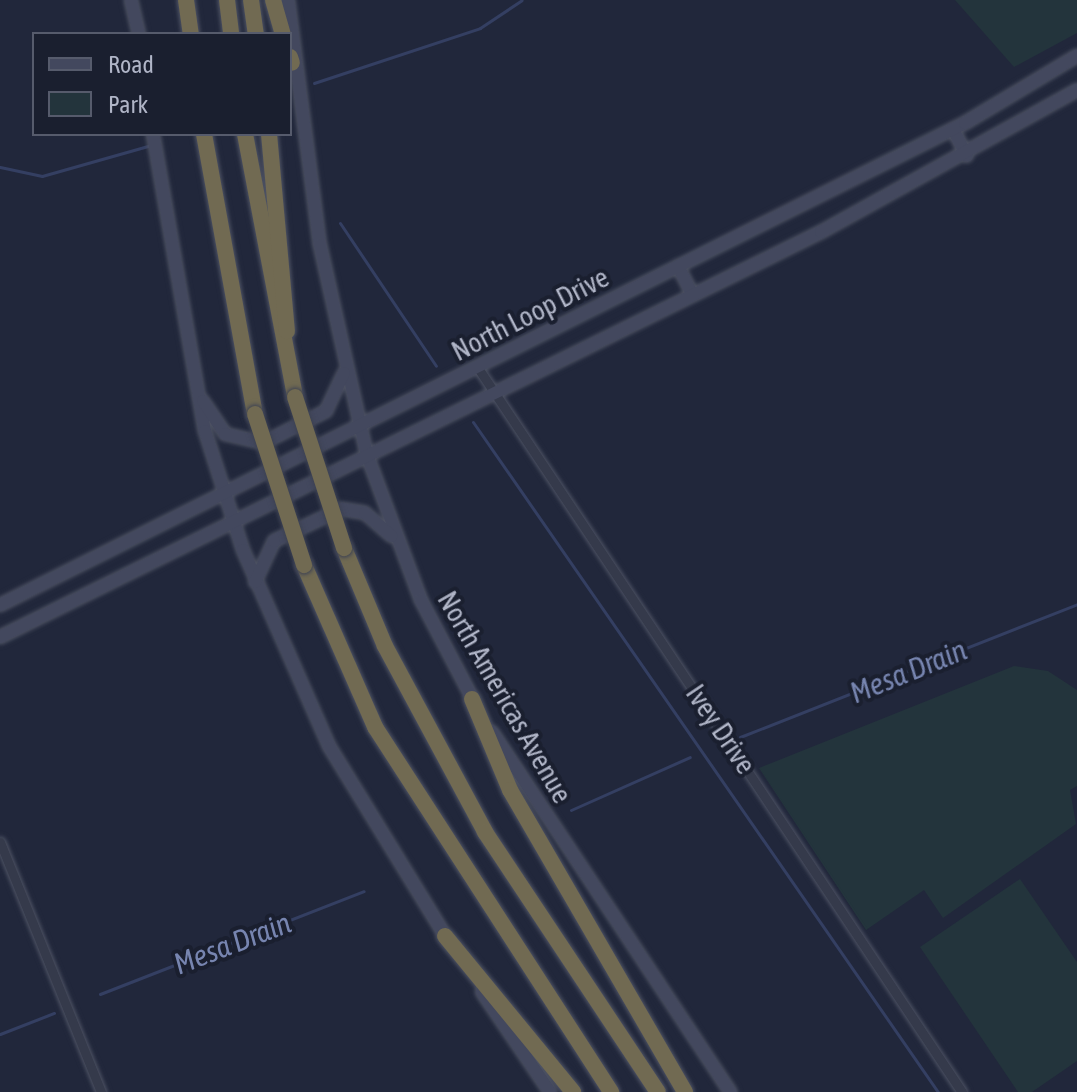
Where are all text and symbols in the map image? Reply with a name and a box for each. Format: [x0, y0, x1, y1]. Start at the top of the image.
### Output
legend [32, 32, 292, 136]
text: Road [108, 51, 154, 78]
text: Park [108, 91, 148, 118]
street label: North Loop Drive [446, 260, 614, 368]
street label: North Americas Avenue [431, 585, 579, 809]
water label: Mesa Drain [844, 631, 972, 711]
street label: Ivey Drive [679, 678, 763, 780]
water label: Mesa Drain [168, 904, 296, 982]

